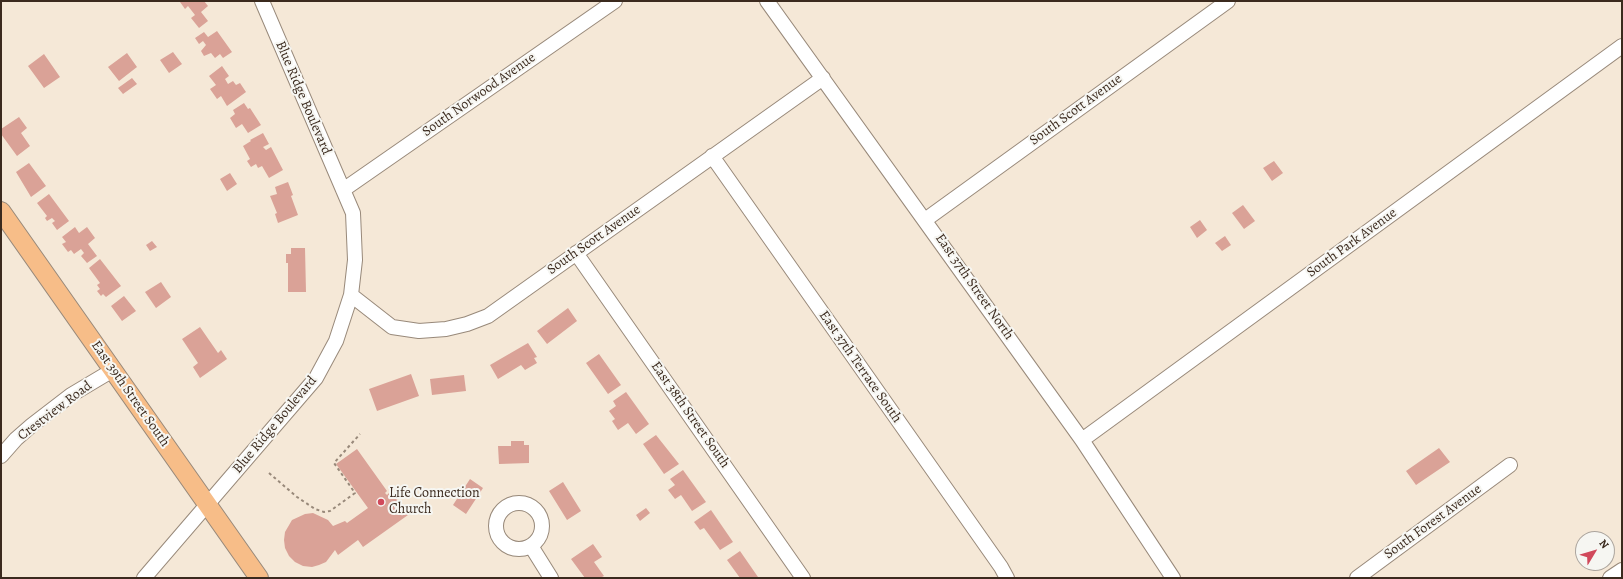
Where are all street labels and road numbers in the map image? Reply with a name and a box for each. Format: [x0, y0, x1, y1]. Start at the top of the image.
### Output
street label: Blue Ridge Boulevard [271, 39, 335, 157]
street label: South Norwood Avenue [419, 50, 539, 140]
street label: South Scott Avenue [1027, 71, 1125, 149]
street label: South Scott Avenue [544, 202, 644, 278]
street label: South Park Avenue [1304, 205, 1400, 281]
street label: East 37th Street North [931, 231, 1017, 343]
street label: East 37th Terrace South [815, 308, 905, 426]
street label: East 39th Street South [87, 338, 173, 450]
street label: East 38th Street South [647, 359, 733, 471]
street label: Blue Ridge Boulevard [229, 373, 321, 477]
street label: Crestview Road [15, 378, 95, 444]
street label: South Forest Avenue [1381, 481, 1485, 563]

